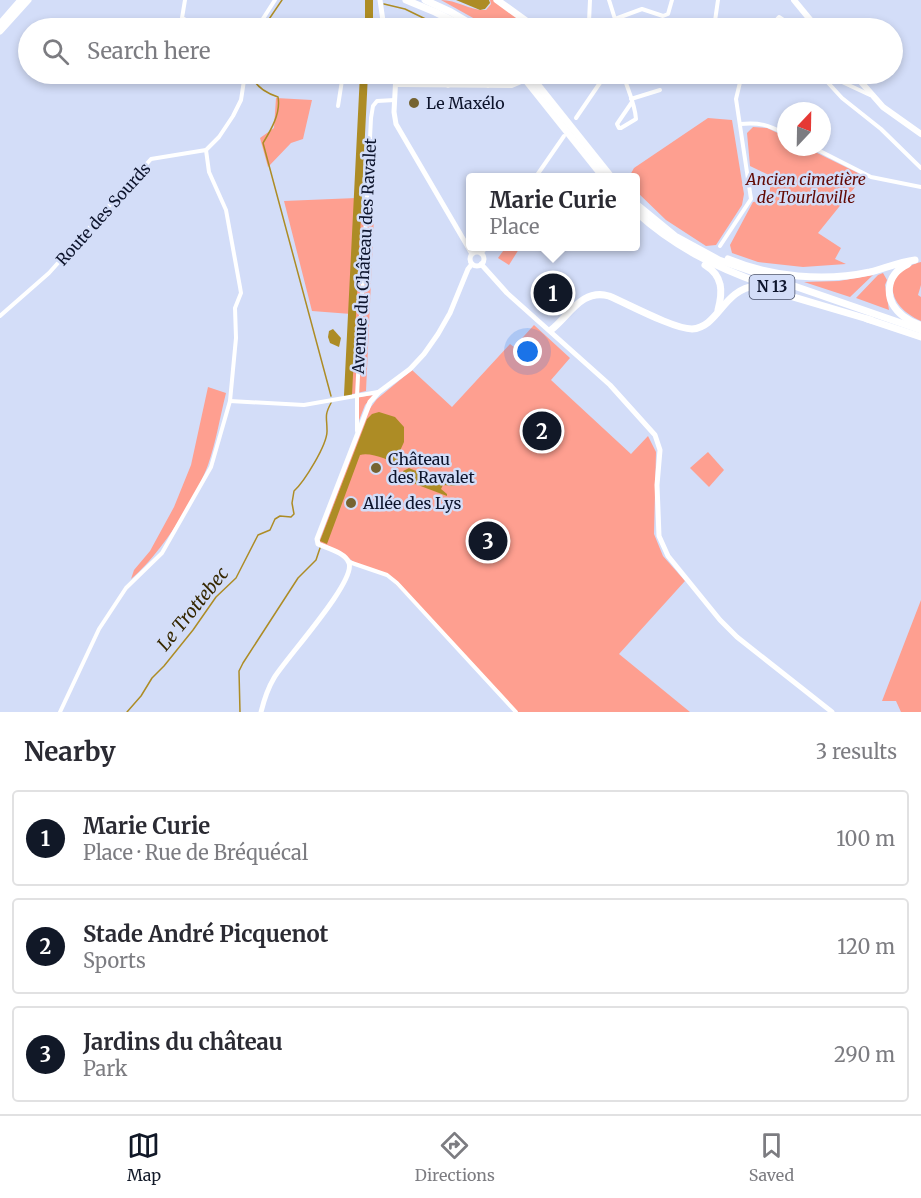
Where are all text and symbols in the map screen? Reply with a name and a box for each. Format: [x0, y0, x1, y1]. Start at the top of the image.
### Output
search box [18, 18, 903, 84]
icon: search [39, 35, 72, 68]
text: Search here [87, 37, 210, 65]
place label: Le Maxélo [426, 93, 505, 113]
marker: Le Maxélo [407, 96, 421, 110]
north arrow [777, 102, 831, 156]
street label: Avenue du Château des Ravalet [348, 137, 380, 375]
street label: Route des Sourds [52, 158, 154, 270]
park label: Ancien cimetière de Tourlaville [744, 169, 866, 207]
popup [466, 173, 640, 251]
text: Marie Curie [489, 186, 617, 214]
text: Place [489, 214, 539, 239]
pin: 1 [534, 270, 572, 316]
road number: N 13 [750, 275, 794, 299]
your location [513, 337, 542, 366]
pin: 2 [522, 408, 562, 454]
place label: Château des Ravalet [388, 449, 475, 487]
marker: Château des Ravalet [369, 461, 383, 475]
place label: Allée des Lys [362, 493, 461, 513]
marker: Allée des Lys [344, 496, 358, 510]
pin: 3 [468, 518, 508, 564]
water label: Le Trottebec [152, 562, 233, 655]
text: Nearby [24, 735, 116, 768]
text: 3 results [816, 739, 897, 764]
text: Marie Curie [83, 812, 210, 840]
text: 1 [41, 826, 50, 851]
text: 100 m [836, 826, 895, 851]
text: Place · Rue de Bréquécal [83, 840, 308, 865]
text: Stade André Picquenot [83, 920, 328, 948]
text: 2 [40, 934, 51, 959]
text: 120 m [837, 934, 895, 959]
text: Sports [83, 948, 146, 973]
text: Jardins du château [83, 1028, 283, 1056]
text: 3 [40, 1042, 51, 1067]
text: 290 m [834, 1042, 895, 1067]
text: Park [83, 1056, 127, 1081]
tab: Map [127, 1129, 161, 1185]
tab: Directions [415, 1129, 495, 1185]
tab: Saved [749, 1129, 794, 1185]

